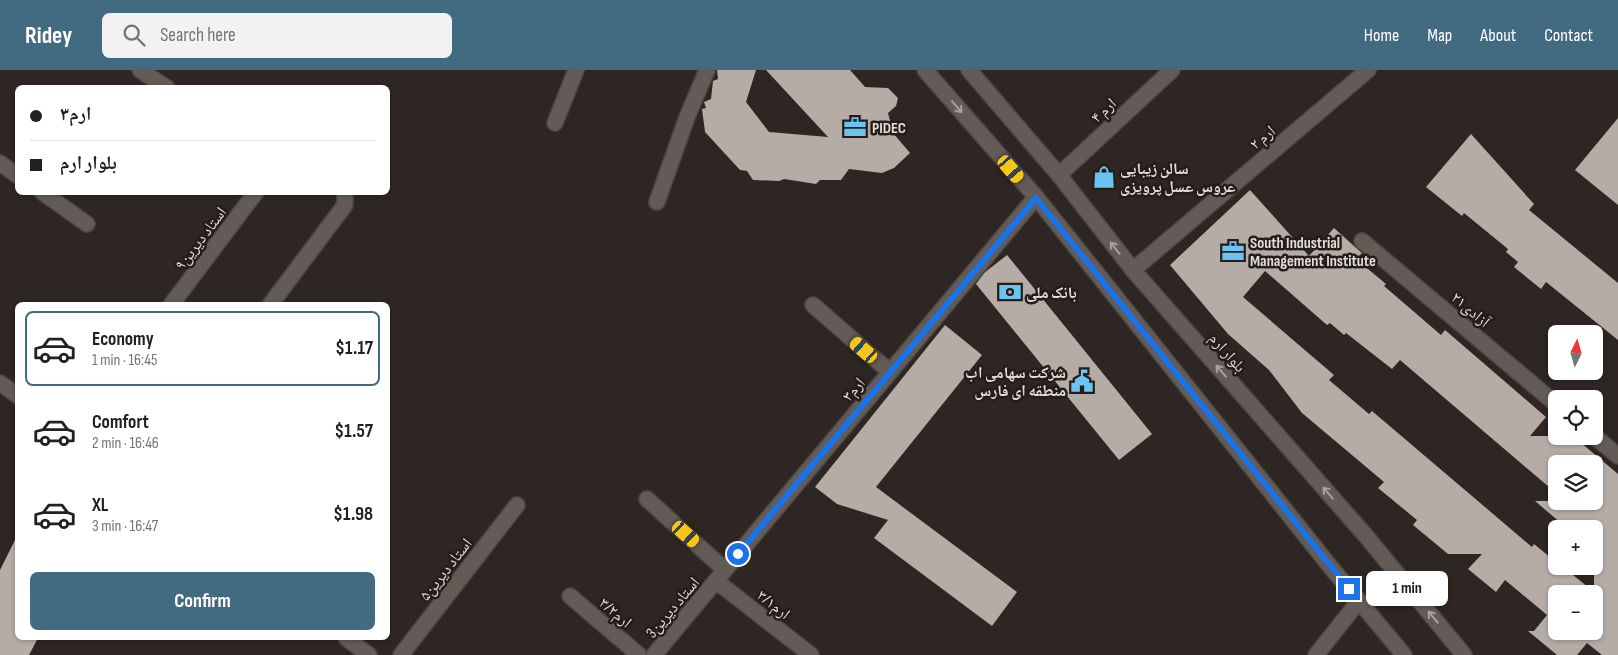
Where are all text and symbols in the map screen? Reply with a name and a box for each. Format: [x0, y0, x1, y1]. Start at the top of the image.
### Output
search box [102, 13, 452, 58]
text: Ridey [25, 21, 72, 50]
icon: search [120, 21, 148, 49]
text: Search here [160, 24, 236, 47]
text: Home [1364, 25, 1399, 46]
text: Map [1427, 25, 1452, 46]
text: About [1480, 25, 1516, 46]
text: Contact [1544, 25, 1593, 46]
street label: ارم ۴ [1087, 95, 1121, 127]
one-way arrow [951, 100, 963, 113]
text: ارم۳ [60, 103, 91, 126]
office icon: PIDEC [842, 114, 868, 140]
place label: PIDEC [872, 119, 906, 138]
street label: ارم ۲ [1246, 122, 1280, 154]
text: بلوار ارم [60, 152, 117, 175]
car [995, 153, 1026, 185]
place label: سالن زیبایی عروس عسل پرويزی [1120, 160, 1236, 197]
shop icon: سالن زیبایی عروس عسل پرويزی [1091, 164, 1117, 190]
street label: استاد دیرین۹ [171, 204, 231, 274]
place label: South Industrial Management Institute [1250, 234, 1376, 271]
office icon: South Industrial Management Institute [1220, 238, 1246, 264]
one-way arrow [1110, 242, 1121, 255]
bank icon: بانک ملی [997, 279, 1023, 305]
place label: بانک ملی [1026, 284, 1077, 303]
street label: آزادی۲۱ [1447, 289, 1494, 332]
north arrow [1548, 325, 1602, 380]
map controls [1548, 325, 1603, 640]
icon: car [32, 326, 77, 371]
text: Economy [92, 328, 154, 351]
street label: بلوار ارم [1205, 329, 1249, 377]
car [847, 334, 880, 366]
text: $1.17 [335, 337, 373, 360]
text: 1 min · 16:45 [92, 351, 157, 370]
place label: شرکت سهامی اب منطقه ای فارس [965, 364, 1066, 401]
one-way arrow [1215, 365, 1227, 378]
public building icon: شرکت سهامی اب منطقه ای فارس [1069, 368, 1095, 394]
street label: ارم۳ [839, 374, 869, 406]
button: locate [1548, 390, 1603, 445]
icon: car [32, 409, 77, 454]
text: Comfort [92, 411, 149, 434]
text: $1.57 [334, 420, 373, 443]
text: 2 min · 16:46 [92, 434, 159, 453]
button: layers [1548, 455, 1603, 510]
one-way arrow [1323, 487, 1334, 500]
icon: car [32, 492, 77, 537]
text: XL [92, 494, 108, 517]
text: $1.98 [333, 503, 373, 526]
text: 3 min · 16:47 [92, 517, 158, 536]
car [669, 518, 702, 550]
button: + [1548, 520, 1603, 575]
street label: استاد دیرین۵ [416, 535, 476, 605]
route start [727, 543, 749, 565]
button: Confirm [30, 572, 375, 630]
callout: 1 min [1366, 572, 1449, 606]
street label: 3استاد دیرین [642, 574, 704, 642]
route end [1338, 578, 1360, 600]
text: 1 min [1392, 579, 1422, 598]
button: − [1548, 585, 1603, 640]
street label: ۳/۱ارم [753, 586, 793, 624]
street label: ۳/۲ارم [595, 594, 635, 632]
one-way arrow [1428, 611, 1439, 624]

